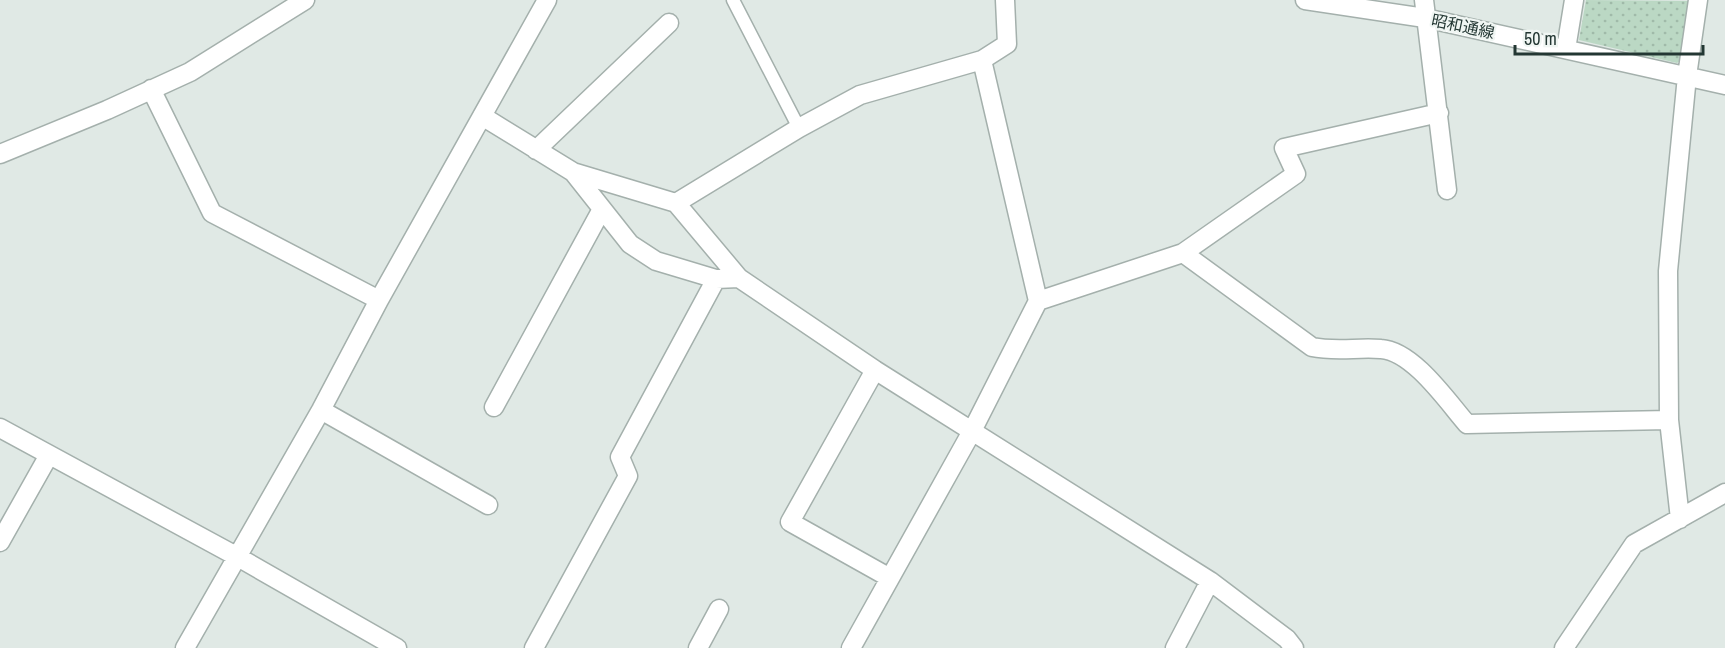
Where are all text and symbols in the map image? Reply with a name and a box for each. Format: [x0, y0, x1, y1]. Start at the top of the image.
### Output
street label: 昭和通線 [1429, 9, 1497, 43]
scale bar [1515, 18, 1702, 56]
text: 50 m [1524, 26, 1557, 51]

